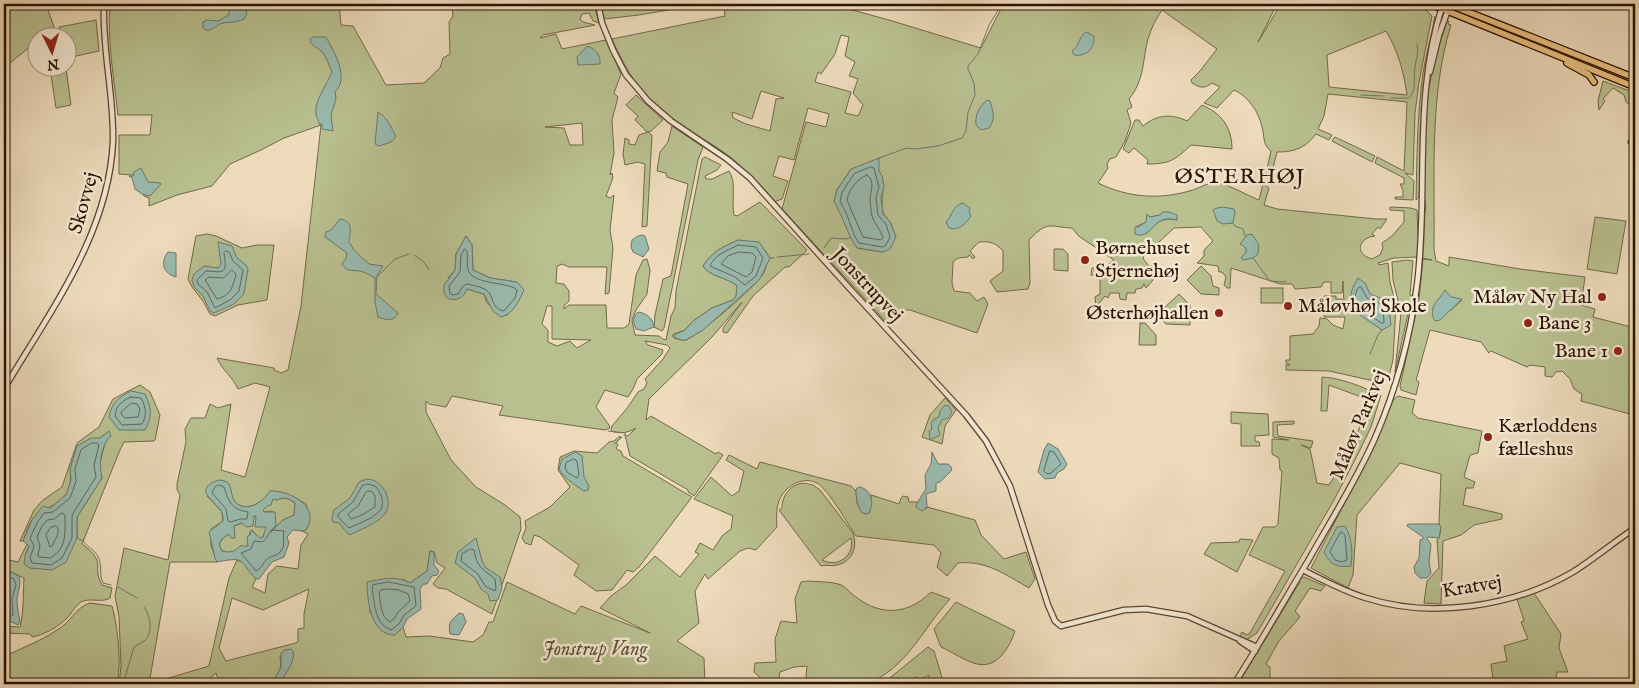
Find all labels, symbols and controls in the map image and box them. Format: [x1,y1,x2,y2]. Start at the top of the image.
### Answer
north arrow [28,28,78,78]
text: N [46,54,61,73]
district label: ØSTERHØJ [1175,163,1305,191]
street label: Skovvej [63,169,105,237]
place label: Børnehuset Stjernehøj [1095,236,1190,284]
street label: Jonstrupvej [824,241,908,328]
marker: Børnehuset Stjernehøj [1079,254,1091,266]
place label: Måløv Ny Hal [1473,285,1593,310]
marker: Måløv Ny Hal [1596,291,1608,303]
place label: Måløvhøj Skole [1298,294,1427,319]
marker: Måløvhøj Skole [1282,300,1294,312]
place label: Østerhøjhallen [1086,301,1209,326]
marker: Østerhøjhallen [1213,307,1225,319]
place label: Bane 3 [1538,311,1592,336]
marker: Bane 3 [1522,317,1534,329]
place label: Bane 1 [1554,339,1608,364]
marker: Bane 1 [1612,345,1624,357]
street label: Måløv Parkvej [1325,366,1393,484]
place label: Kærloddens fælleshus [1498,414,1597,462]
marker: Kærloddens fælleshus [1482,431,1494,443]
street label: Kratvej [1440,570,1504,604]
park label: Jonstrup Vang [543,637,648,663]

